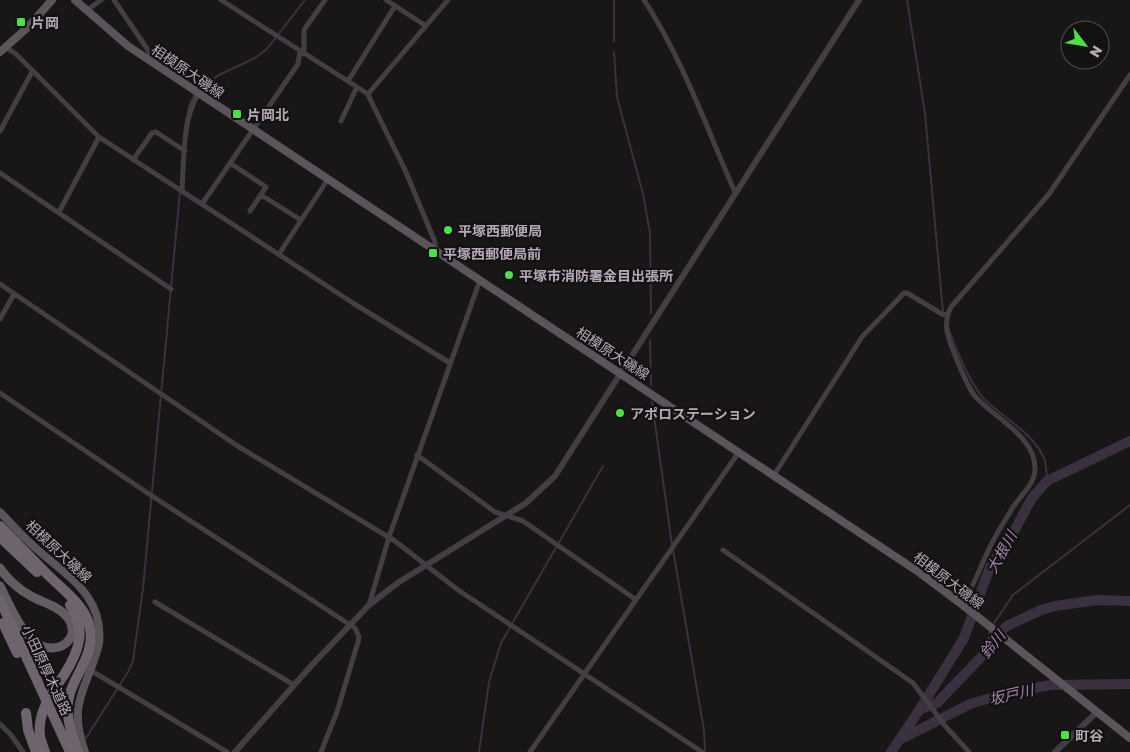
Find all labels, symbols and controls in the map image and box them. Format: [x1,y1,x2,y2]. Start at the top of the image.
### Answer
place label: 片岡 [31,14,59,31]
marker: 片岡 [15,16,27,28]
north arrow [1060,20,1110,70]
street label: 相模原大磯線 [148,40,228,102]
text: N [1087,43,1107,61]
place label: 片岡北 [247,106,289,123]
marker: 片岡北 [231,108,243,120]
place label: 平塚西郵便局 [458,222,542,239]
marker: 平塚西郵便局 [442,224,454,236]
place label: 平塚西郵便局前 [443,245,541,262]
marker: 平塚西郵便局前 [427,247,439,259]
place label: 平塚市消防署金目出張所 [519,267,673,284]
marker: 平塚市消防署金目出張所 [503,269,515,281]
street label: 相模原大磯線 [573,323,653,383]
place label: アポロステーション [630,405,756,422]
marker: アポロステーション [614,407,626,419]
street label: 相模原大磯線 [22,516,96,586]
water label: 大根川 [982,526,1021,576]
street label: 相模原大磯線 [910,548,988,612]
street label: 小田原厚木道路 [19,622,75,718]
water label: 鈴川 [976,625,1010,661]
water label: 坂戸川 [987,680,1037,708]
place label: 町谷 [1075,727,1104,744]
marker: 町谷 [1059,729,1071,741]

